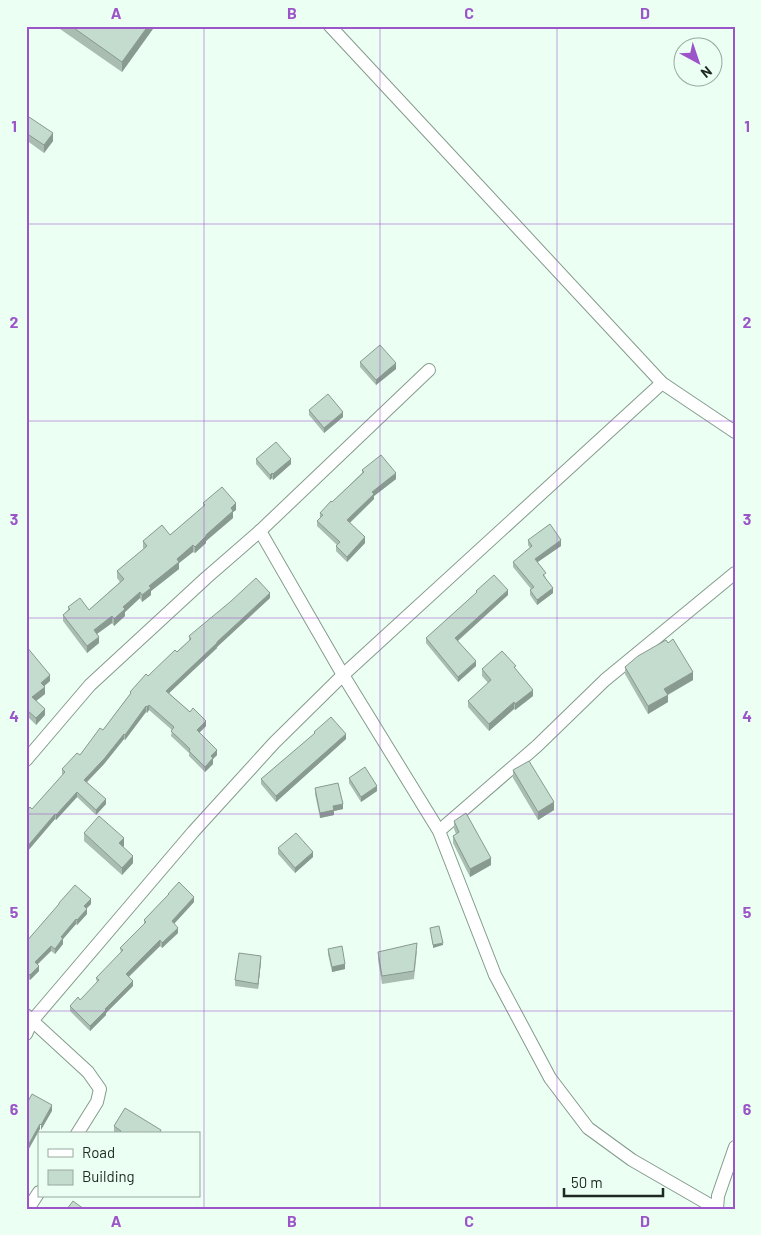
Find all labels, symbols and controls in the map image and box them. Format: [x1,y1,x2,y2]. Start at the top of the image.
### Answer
text: A [111,3,122,22]
text: B [287,3,297,22]
text: C [464,3,474,22]
text: D [640,3,650,22]
north arrow [674,38,724,88]
text: N [698,63,716,82]
text: 1 [11,116,17,135]
text: 1 [744,116,750,135]
text: 2 [10,312,19,331]
text: 2 [743,312,752,331]
text: 3 [10,509,18,528]
text: 3 [743,509,751,528]
text: 4 [9,706,19,725]
text: 4 [742,706,752,725]
text: 5 [10,902,19,921]
text: 5 [743,902,752,921]
text: 6 [10,1099,19,1118]
text: 6 [743,1099,752,1118]
legend [38,1132,200,1198]
text: Road [82,1143,115,1161]
scale bar [564,1165,662,1197]
text: Building [82,1167,135,1185]
text: 50 m [571,1173,603,1191]
text: A [111,1211,122,1230]
text: B [287,1211,297,1230]
text: C [464,1211,474,1230]
text: D [640,1211,650,1230]

